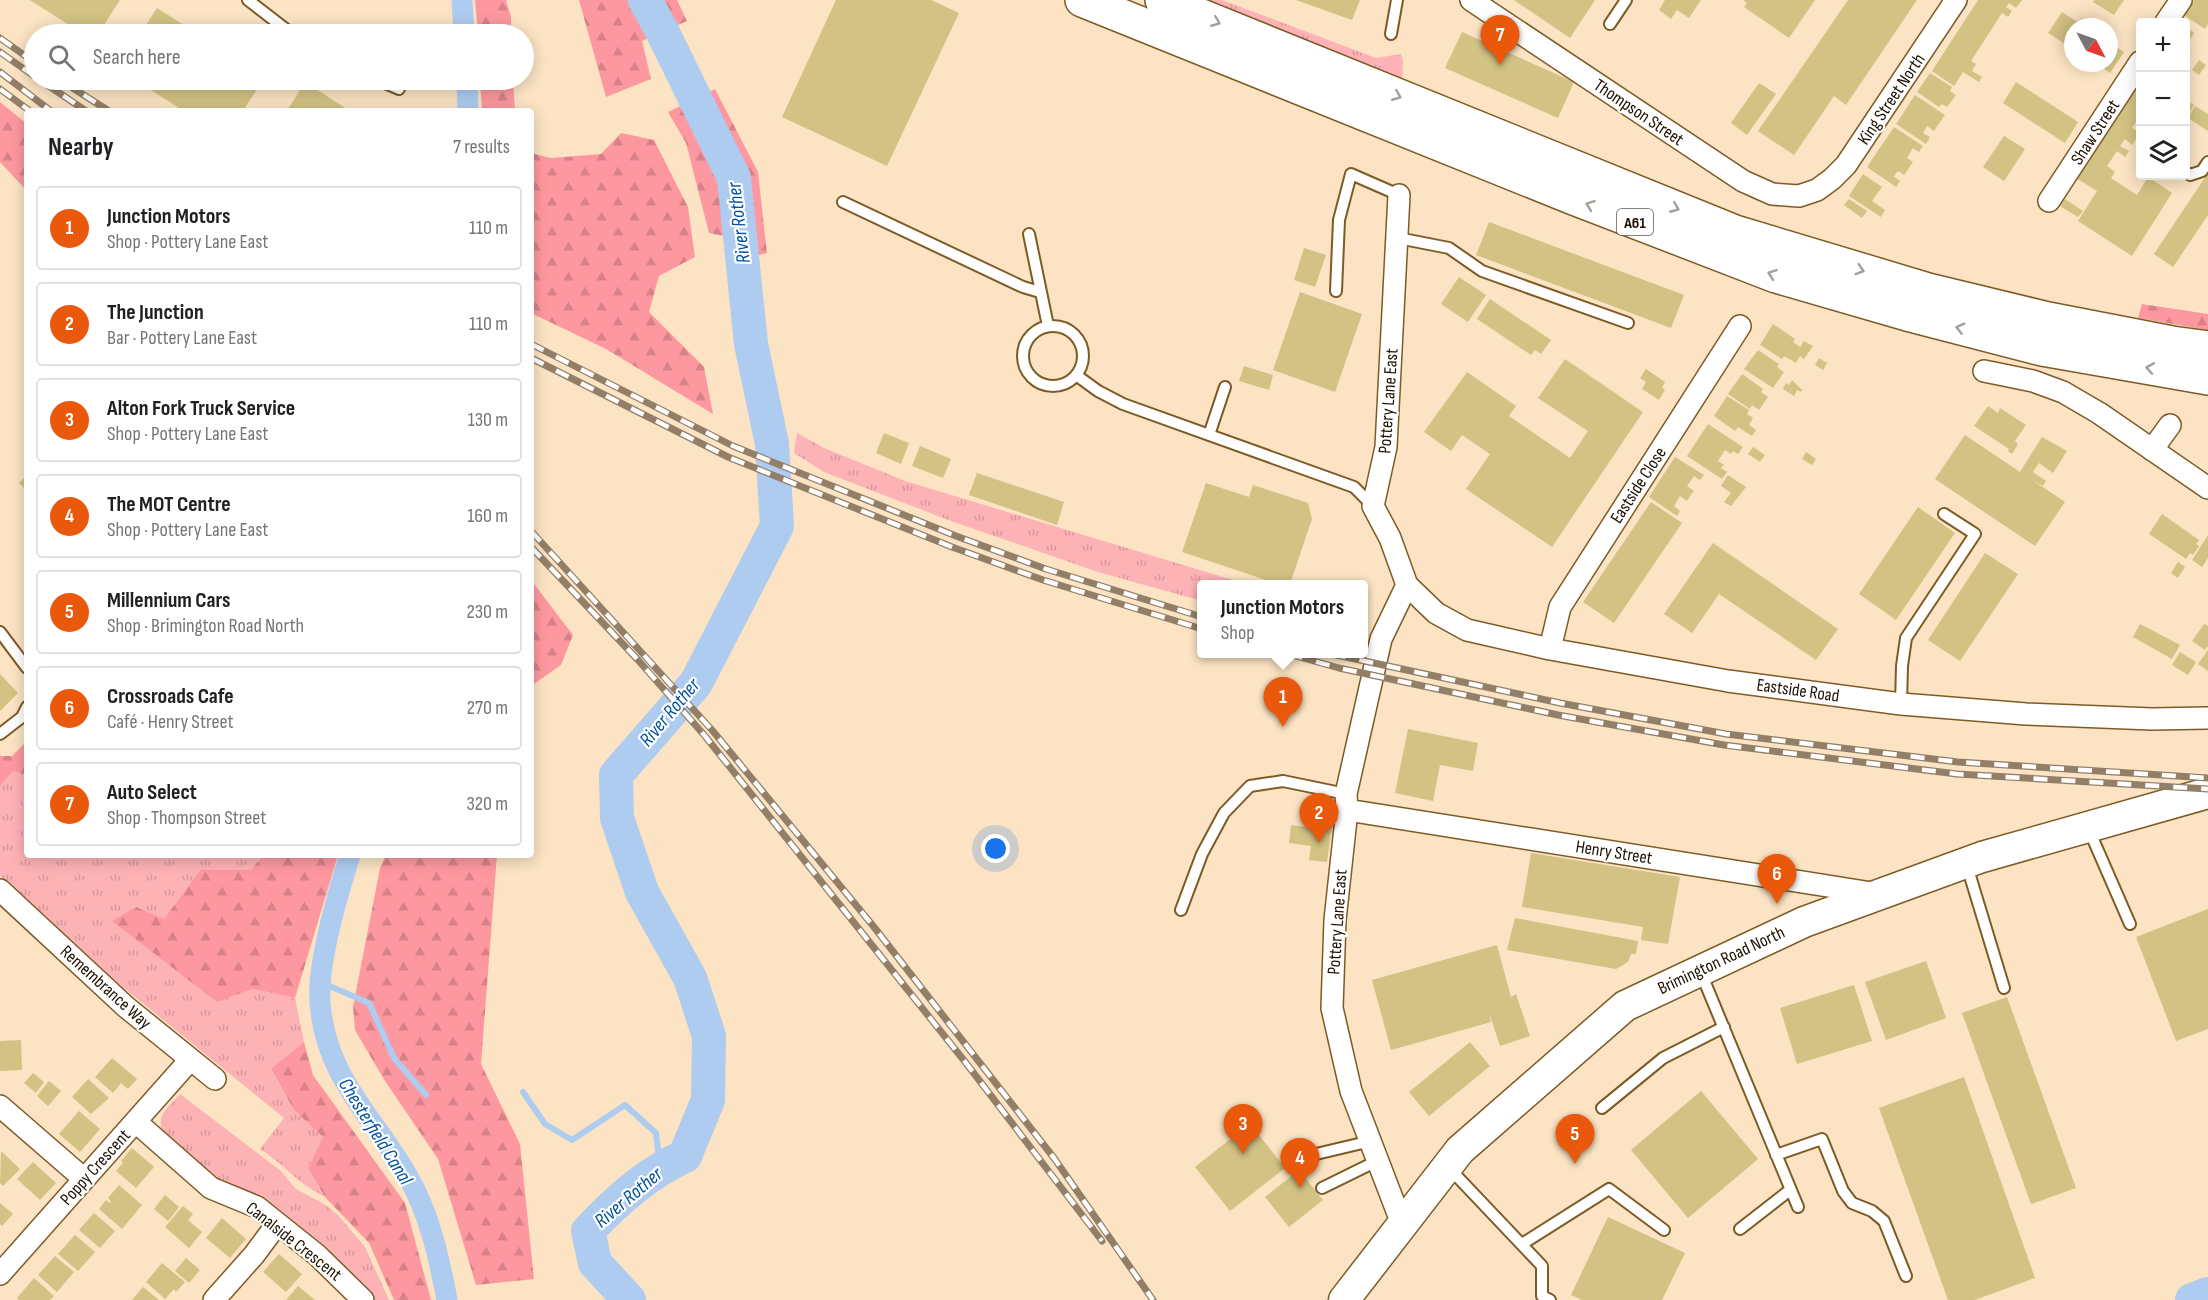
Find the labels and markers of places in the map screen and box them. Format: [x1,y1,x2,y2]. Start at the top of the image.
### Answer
pin: 7 [1480,16,1520,65]
pin: 1 [1264,678,1302,727]
pin: 2 [1300,794,1338,843]
pin: 6 [1758,854,1796,904]
pin: 3 [1224,1104,1262,1154]
pin: 5 [1556,1114,1594,1164]
pin: 4 [1280,1138,1320,1188]

